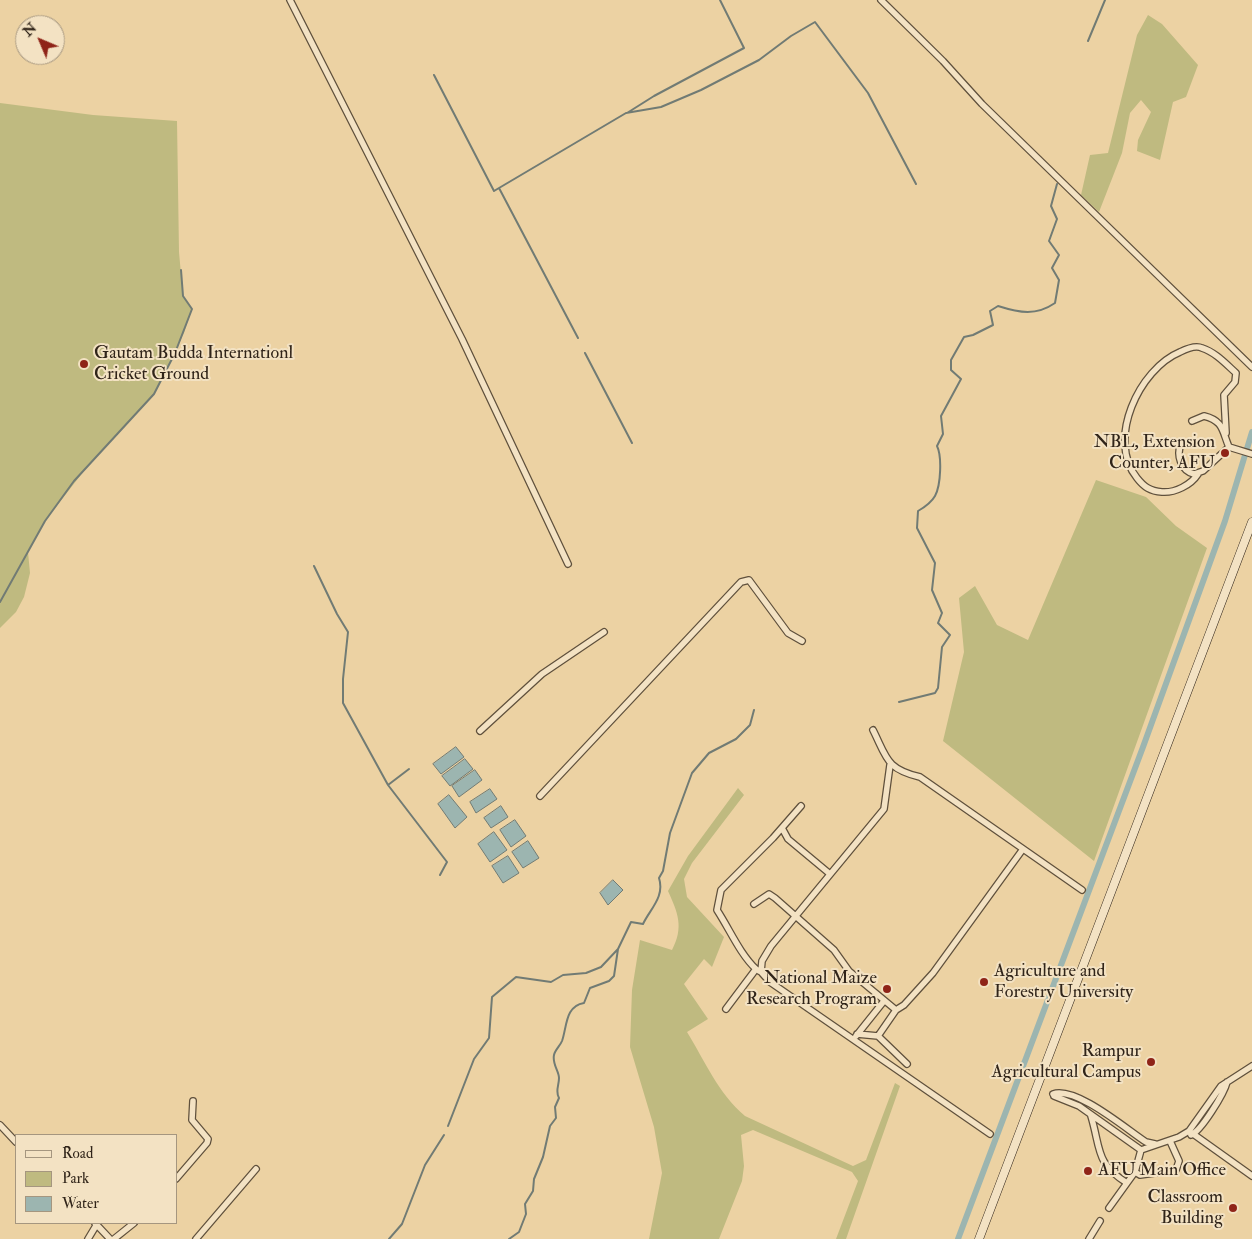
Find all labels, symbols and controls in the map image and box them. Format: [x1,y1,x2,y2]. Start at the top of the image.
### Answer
north arrow [15,15,65,65]
text: N [19,19,40,40]
place label: Gautam Budda Internationl Cricket Ground [94,343,293,386]
marker: Gautam Budda Internationl Cricket Ground [78,358,90,370]
place label: NBL, Extension Counter, AFU [1094,432,1215,474]
marker: NBL, Extension Counter, AFU [1219,447,1231,459]
place label: Agriculture and Forestry University [994,961,1133,1004]
place label: National Maize Research Program [746,968,877,1011]
marker: Agriculture and Forestry University [978,976,990,988]
marker: National Maize Research Program [881,983,893,995]
place label: Rampur Agricultural Campus [992,1041,1141,1084]
marker: Rampur Agricultural Campus [1145,1056,1157,1068]
legend [15,1134,178,1224]
text: Road [62,1144,93,1163]
place label: AFU Main Office [1098,1160,1226,1182]
marker: AFU Main Office [1082,1165,1094,1177]
text: Park [62,1169,89,1188]
place label: Classroom Building [1148,1187,1223,1230]
text: Water [62,1194,99,1213]
marker: Classroom Building [1227,1202,1239,1214]

